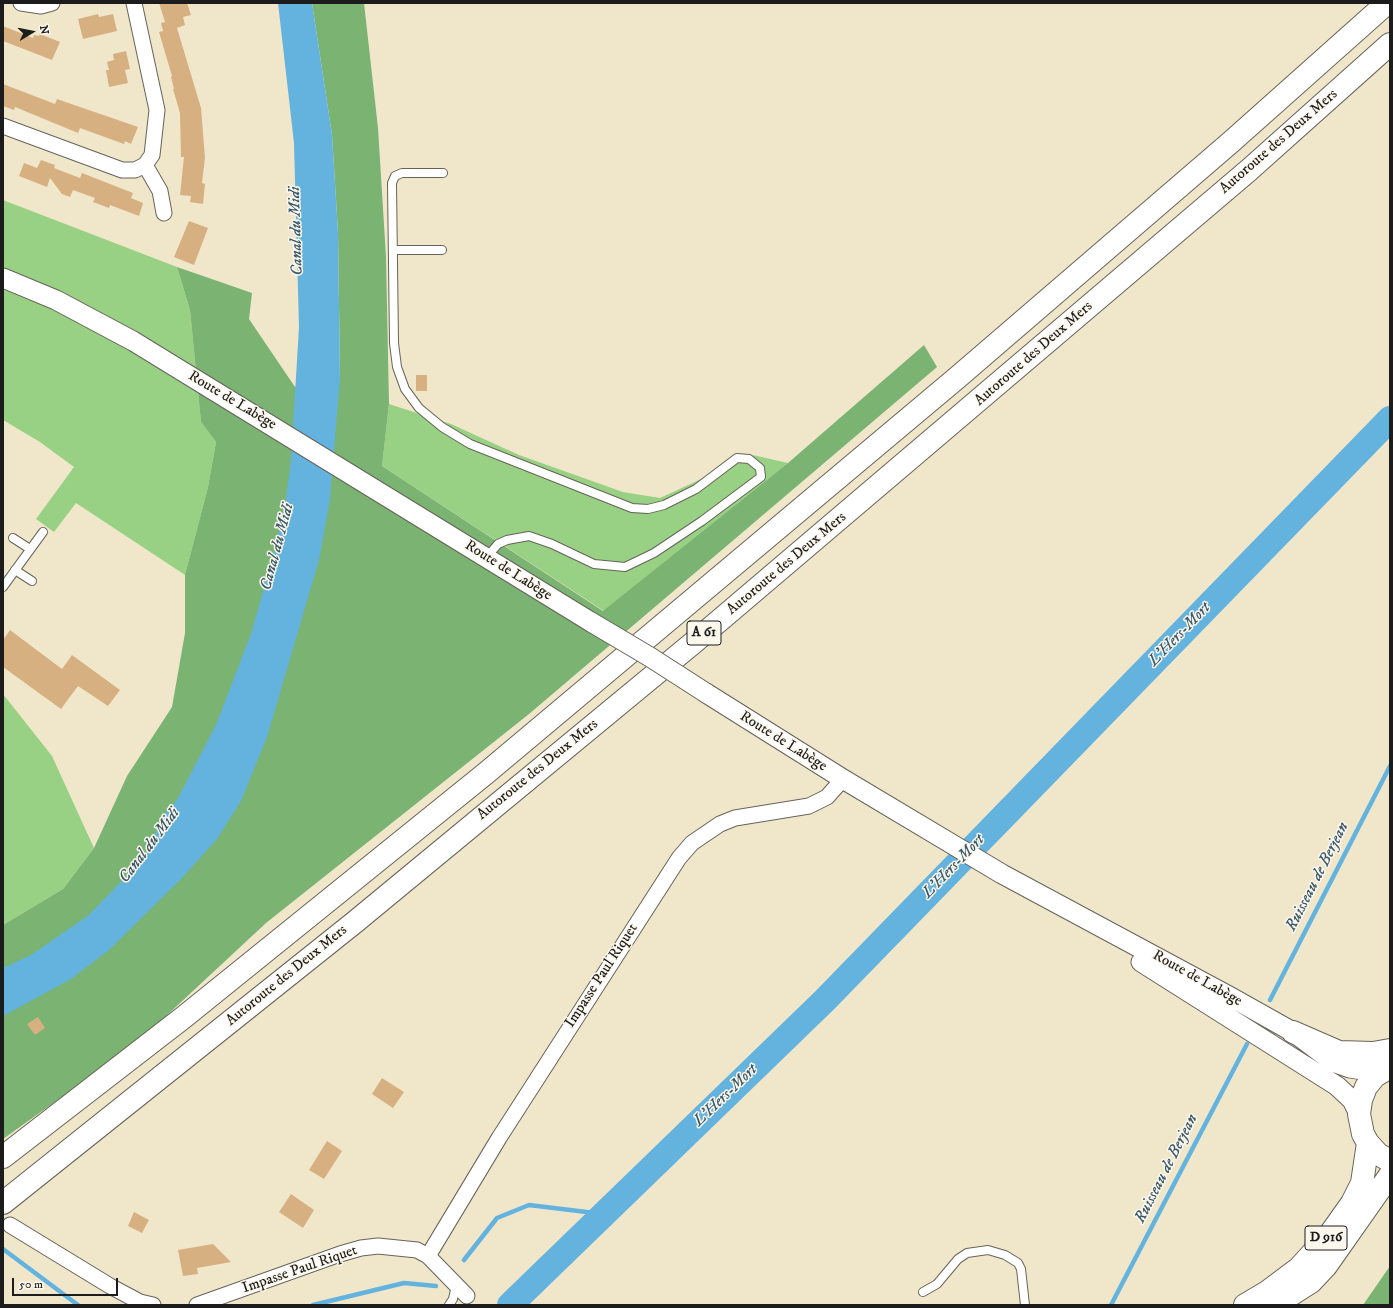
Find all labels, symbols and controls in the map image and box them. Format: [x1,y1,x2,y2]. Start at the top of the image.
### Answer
north arrow [12,12,52,52]
text: N [36,24,51,36]
street label: Autoroute des Deux Mers [1216,86,1342,198]
water label: Canal du Midi [286,186,308,276]
street label: Autoroute des Deux Mers [971,298,1097,410]
street label: Route de Labège [185,368,279,434]
water label: Canal du Midi [257,501,299,593]
street label: Autoroute des Deux Mers [724,509,850,619]
street label: Route de Labège [461,537,555,605]
water label: L'Hers-Mort [1145,599,1215,671]
road number: A 61 [687,621,721,645]
street label: Route de Labège [736,708,830,776]
street label: Autoroute des Deux Mers [474,716,602,824]
water label: Canal du Midi [115,805,185,887]
water label: Ruisseau de Berjean [1282,819,1354,935]
water label: L'Hers-Mort [919,831,989,903]
street label: Impasse Paul Riquet [562,921,642,1031]
street label: Autoroute des Deux Mers [223,922,351,1030]
street label: Route de Labège [1149,947,1245,1011]
water label: L'Hers-Mort [690,1061,762,1131]
water label: Ruisseau de Berjean [1131,1111,1203,1227]
road number: D 916 [1305,1226,1347,1250]
street label: Impasse Paul Riquet [240,1242,360,1298]
scale bar [14,1270,120,1296]
text: 50 m [19,1277,43,1292]

